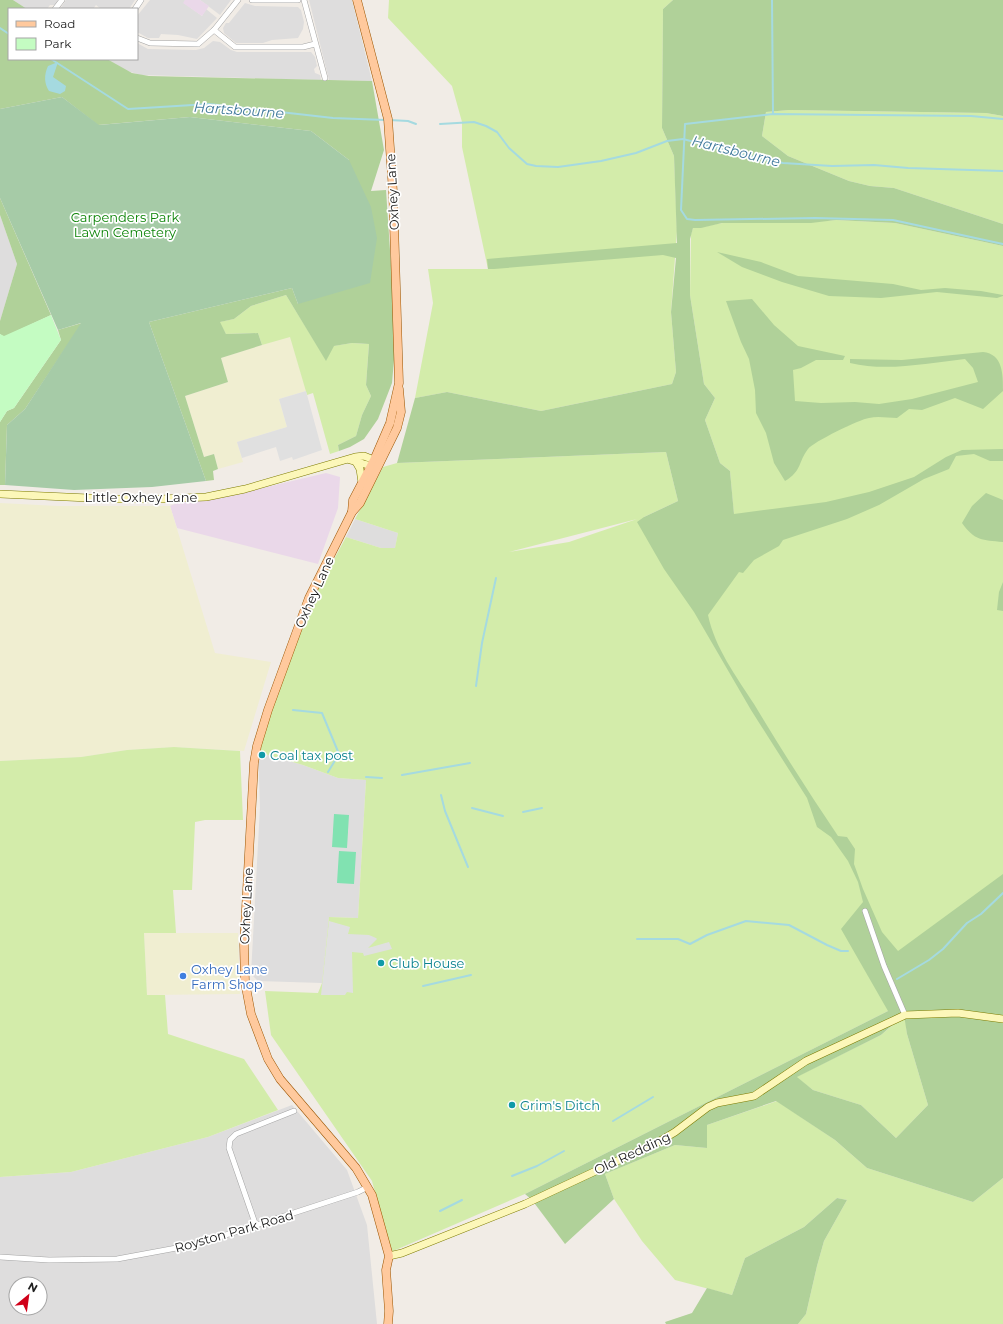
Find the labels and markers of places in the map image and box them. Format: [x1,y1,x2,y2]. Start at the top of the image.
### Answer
place label: Coal tax post [270,747,353,763]
marker: Coal tax post [257,750,267,760]
place label: Club House [389,955,464,971]
marker: Club House [376,958,386,968]
place label: Oxhey Lane Farm Shop [191,961,268,992]
marker: Oxhey Lane Farm Shop [178,971,188,981]
place label: Grim's Ditch [520,1097,600,1113]
marker: Grim's Ditch [507,1100,517,1110]

